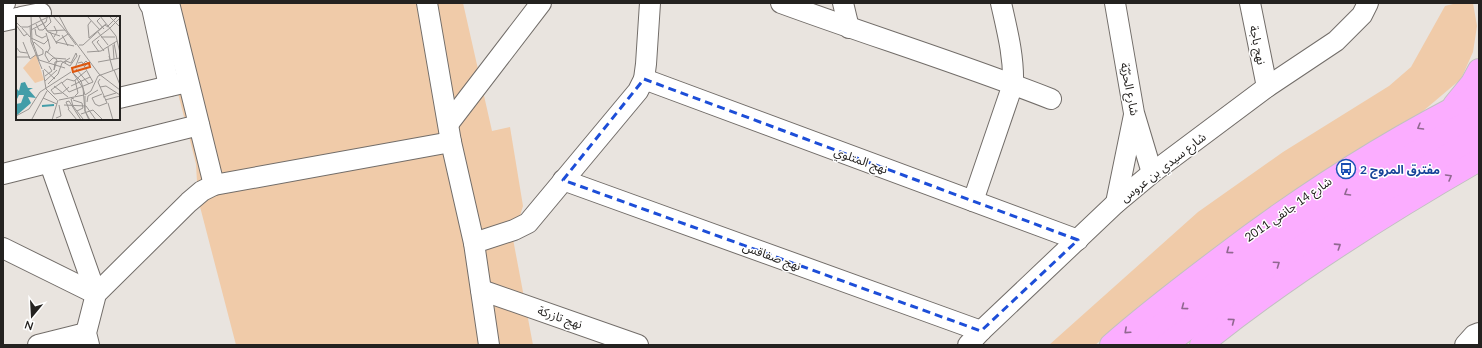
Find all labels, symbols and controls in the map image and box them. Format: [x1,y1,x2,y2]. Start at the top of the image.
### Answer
inset map [16,16,120,120]
street label: نهج باجة [1245,24,1269,66]
street label: شارع الحرّيّة [1116,61,1143,117]
one-way arrow [1417,122,1424,129]
street label: شارع سيدي بن عروس [1117,129,1211,207]
street label: نهج المتلوي [831,143,890,179]
bus stop icon: مفترق المروج 2 [1335,158,1357,180]
place label: مفترق المروج 2 [1360,162,1440,179]
street label: شارع 14 جانفي 2011 [1242,173,1336,247]
one-way arrow [1445,175,1452,182]
one-way arrow [1344,188,1351,195]
street label: نهج صفاقس [740,239,803,275]
one-way arrow [1334,244,1341,251]
one-way arrow [1226,246,1233,254]
one-way arrow [1273,261,1280,269]
north arrow [12,296,52,336]
street label: نهج تازركة [535,302,584,334]
one-way arrow [1181,303,1188,310]
text: N [23,318,35,333]
one-way arrow [1228,318,1235,326]
one-way arrow [1124,326,1132,334]

